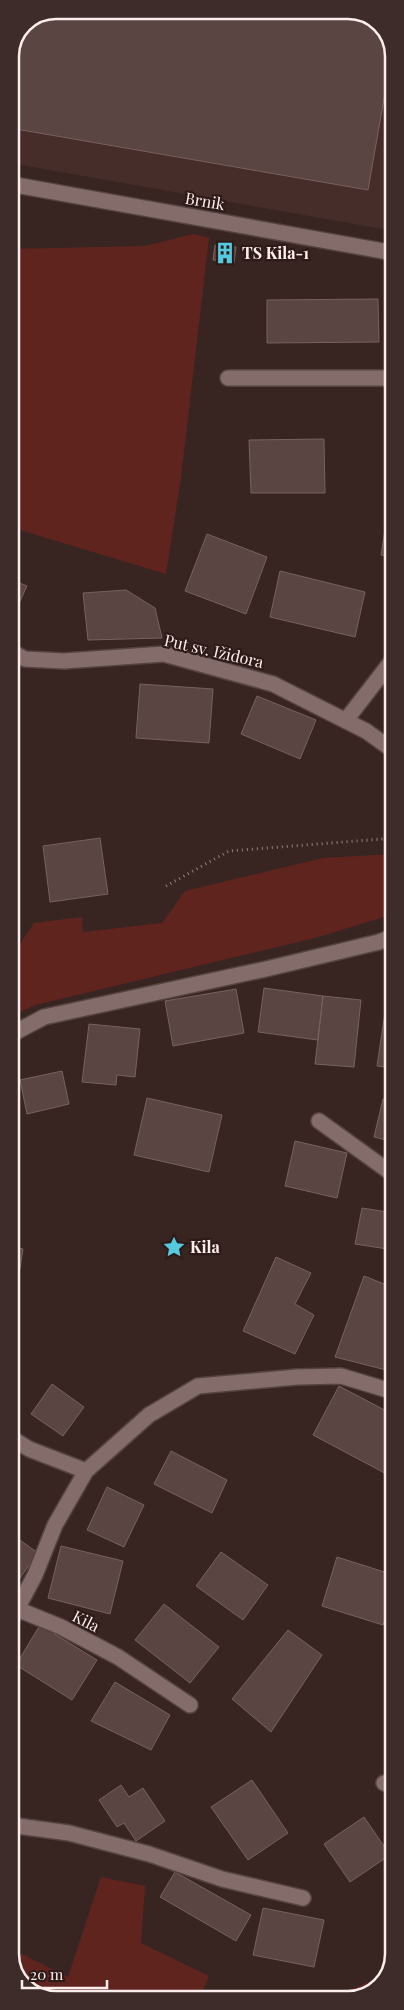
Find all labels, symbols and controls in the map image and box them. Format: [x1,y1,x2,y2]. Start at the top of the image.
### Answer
street label: Brnik [184,187,227,214]
building icon: TS Kila-1 [212,240,238,266]
place label: TS Kila-1 [242,242,309,263]
street label: Put sv. Ižidora [162,629,266,672]
place icon: Kila [161,1234,187,1260]
place label: Kila [190,1236,220,1257]
street label: Kila [69,1605,103,1636]
scale bar [22,1958,108,1990]
text: 20 m [30,1964,64,1984]

